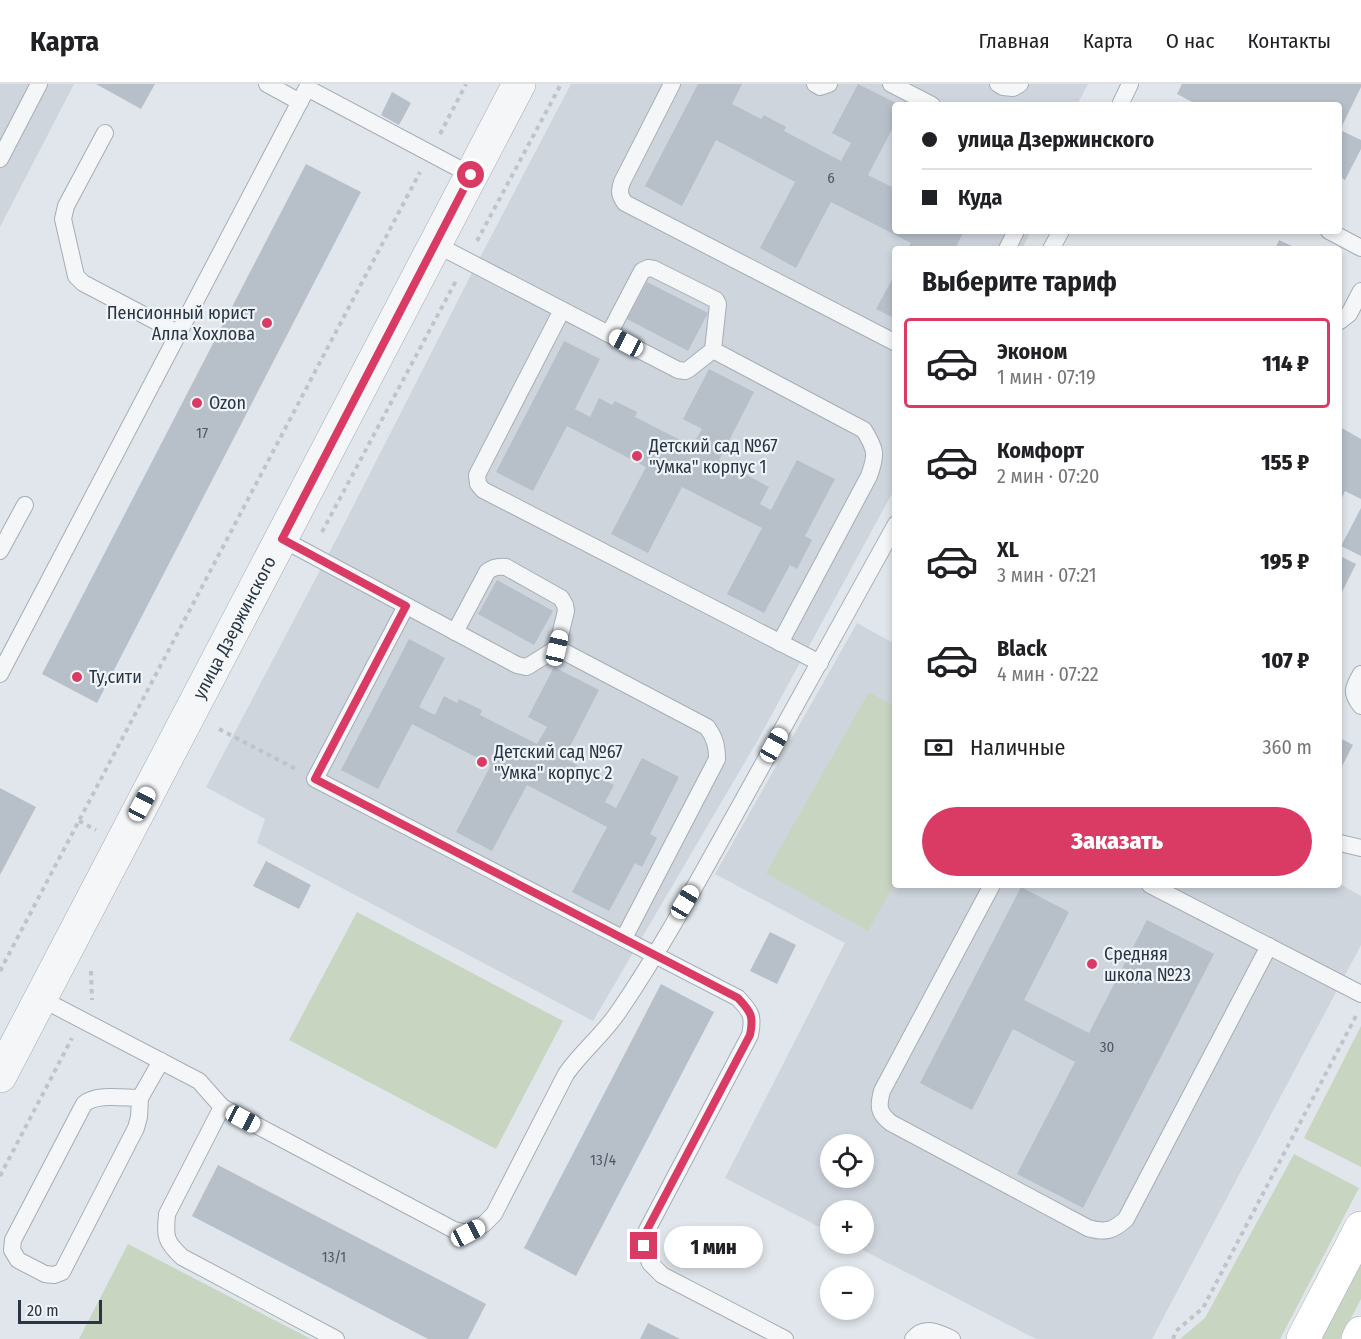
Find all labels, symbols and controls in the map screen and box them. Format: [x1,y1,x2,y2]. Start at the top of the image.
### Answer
text: Карта [30,25,99,58]
text: Главная [979,28,1050,54]
text: Карта [1083,28,1133,54]
text: О нас [1166,28,1214,54]
text: Контакты [1247,28,1331,54]
text: улица Дзержинского [958,126,1154,153]
route start [457,161,484,188]
house number: 6 [827,169,835,187]
text: Куда [958,184,1002,211]
text: Выберите тариф [922,266,1117,298]
place label: Пенсионный юрист Алла Хохлова [107,302,256,345]
marker: Пенсионный юрист Алла Хохлова [260,316,274,330]
car [606,327,646,359]
icon: car [925,336,979,390]
text: Эконом [997,338,1067,365]
text: 114 ₽ [1262,350,1309,377]
text: 1 мин · 07:19 [997,365,1096,389]
place label: Ozon [209,392,246,414]
marker: Ozon [190,396,204,410]
house number: 17 [196,424,208,442]
place label: Детский сад №67 "Умка" корпус 1 [648,435,778,478]
icon: car [925,435,979,489]
text: Комфорт [997,437,1084,464]
marker: Детский сад №67 "Умка" корпус 1 [630,449,644,463]
text: 155 ₽ [1261,449,1309,476]
text: 2 мин · 07:20 [997,464,1099,488]
icon: car [925,534,979,588]
text: XL [997,536,1019,563]
text: 195 ₽ [1260,548,1309,575]
street label: улица Дзержинского [188,553,281,703]
text: 3 мин · 07:21 [997,563,1097,587]
car [544,628,570,668]
icon: car [925,633,979,687]
text: Black [997,635,1047,662]
text: 107 ₽ [1262,647,1309,674]
text: 4 мин · 07:22 [997,662,1099,686]
place label: Ту,сити [89,666,142,688]
marker: Ту,сити [70,670,84,684]
car [757,725,791,765]
icon: cash [922,731,955,764]
text: Наличные [970,734,1065,761]
text: 360 m [1263,735,1312,759]
place label: Детский сад №67 "Умка" корпус 2 [493,741,623,784]
marker: Детский сад №67 "Умка" корпус 2 [475,755,489,769]
car [126,784,158,824]
button: Заказать [922,807,1312,876]
car [668,882,702,922]
place label: Средняя школа №23 [1104,943,1191,986]
marker: Средняя школа №23 [1085,957,1099,971]
house number: 30 [1100,1038,1114,1056]
car [223,1103,263,1135]
map controls [820,1134,874,1320]
button: locate [820,1134,874,1188]
house number: 13/4 [590,1151,616,1169]
button: + [820,1200,874,1254]
car [448,1217,488,1249]
callout: 1 мин [665,1225,764,1267]
route end [630,1232,657,1259]
text: 1 мин [690,1235,737,1259]
house number: 13/1 [322,1248,346,1266]
button: − [820,1266,874,1320]
scale bar [18,1297,102,1324]
text: 20 m [27,1301,58,1320]

